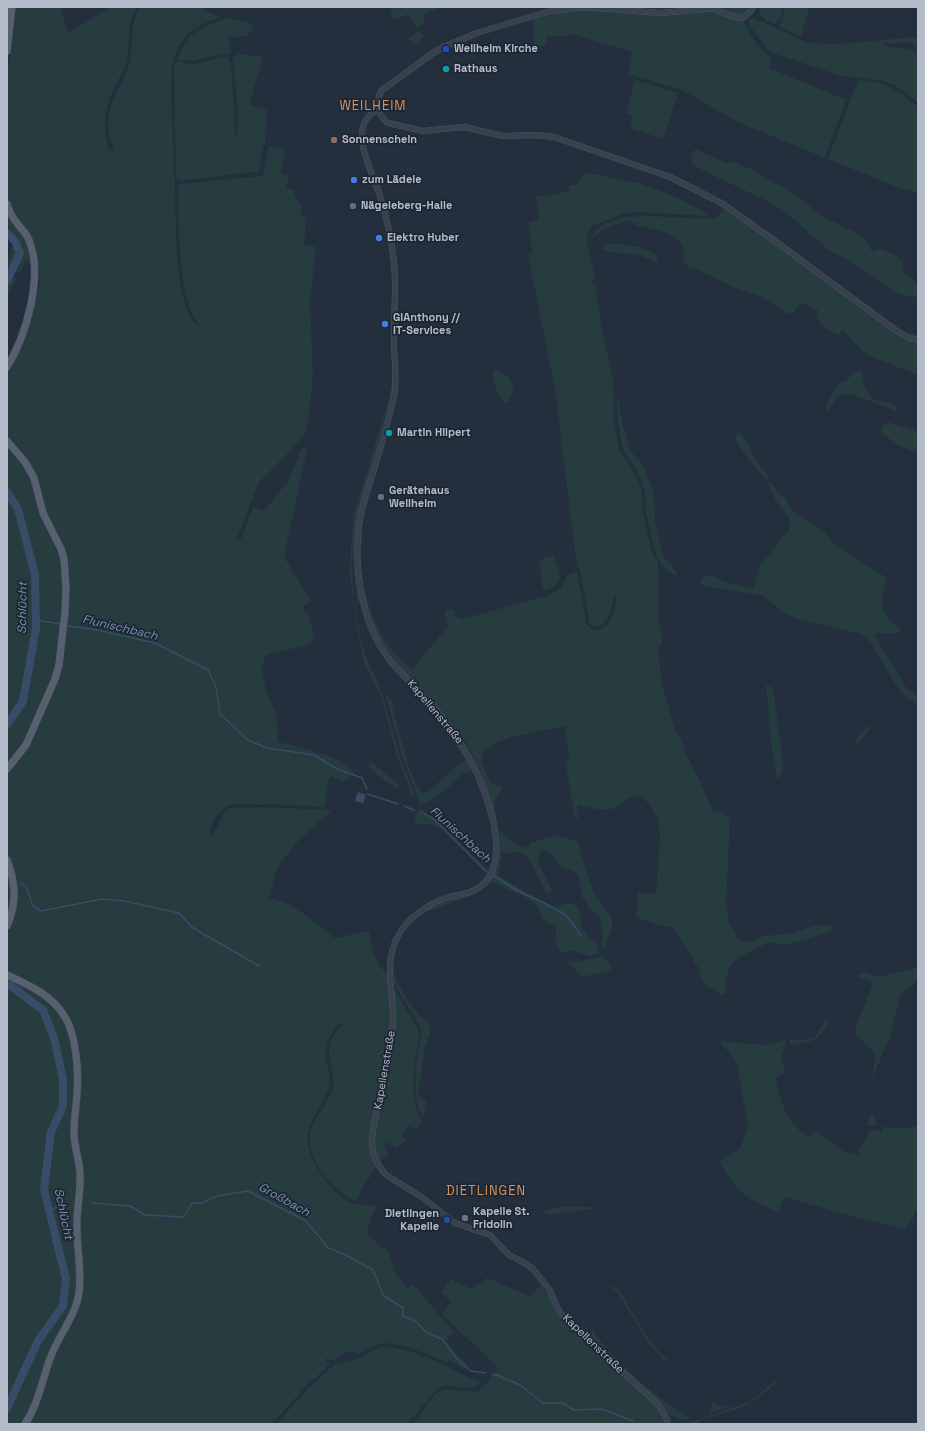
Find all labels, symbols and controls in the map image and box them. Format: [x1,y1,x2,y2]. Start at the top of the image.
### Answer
place label: Weilheim Kirche [454,42,538,56]
marker: Weilheim Kirche [441,44,451,54]
place label: Rathaus [454,62,497,76]
marker: Rathaus [441,64,451,74]
district label: WEILHEIM [339,98,407,114]
place label: Sonnenschein [342,133,417,147]
marker: Sonnenschein [329,135,339,145]
place label: zum Lädele [362,173,422,187]
marker: zum Lädele [349,175,359,185]
place label: Nägeleberg-Halle [361,199,452,213]
marker: Nägeleberg-Halle [348,201,358,211]
place label: Elektro Huber [387,231,459,245]
marker: Elektro Huber [374,233,384,243]
place label: GiAnthony // IT-Services [393,311,460,337]
marker: GiAnthony // IT-Services [380,319,390,329]
place label: Martin Hilpert [397,426,471,440]
marker: Martin Hilpert [384,428,394,438]
place label: Gerätehaus Weilheim [389,484,449,510]
marker: Gerätehaus Weilheim [376,492,386,502]
water label: Schlücht [15,582,31,634]
water label: Flunischbach [81,612,159,644]
street label: Kapellenstraße [404,677,466,747]
water label: Flunischbach [427,804,493,866]
street label: Kapellenstraße [372,1030,398,1110]
water label: Großbach [256,1180,312,1220]
district label: DIETLINGEN [446,1183,526,1199]
water label: Schlücht [51,1187,75,1241]
place label: Kapelle St. Fridolin [473,1205,530,1231]
place label: Dietlingen Kapelle [385,1207,439,1233]
marker: Kapelle St. Fridolin [460,1213,470,1223]
marker: Dietlingen Kapelle [442,1215,452,1225]
street label: Kapellenstraße [560,1312,626,1376]

